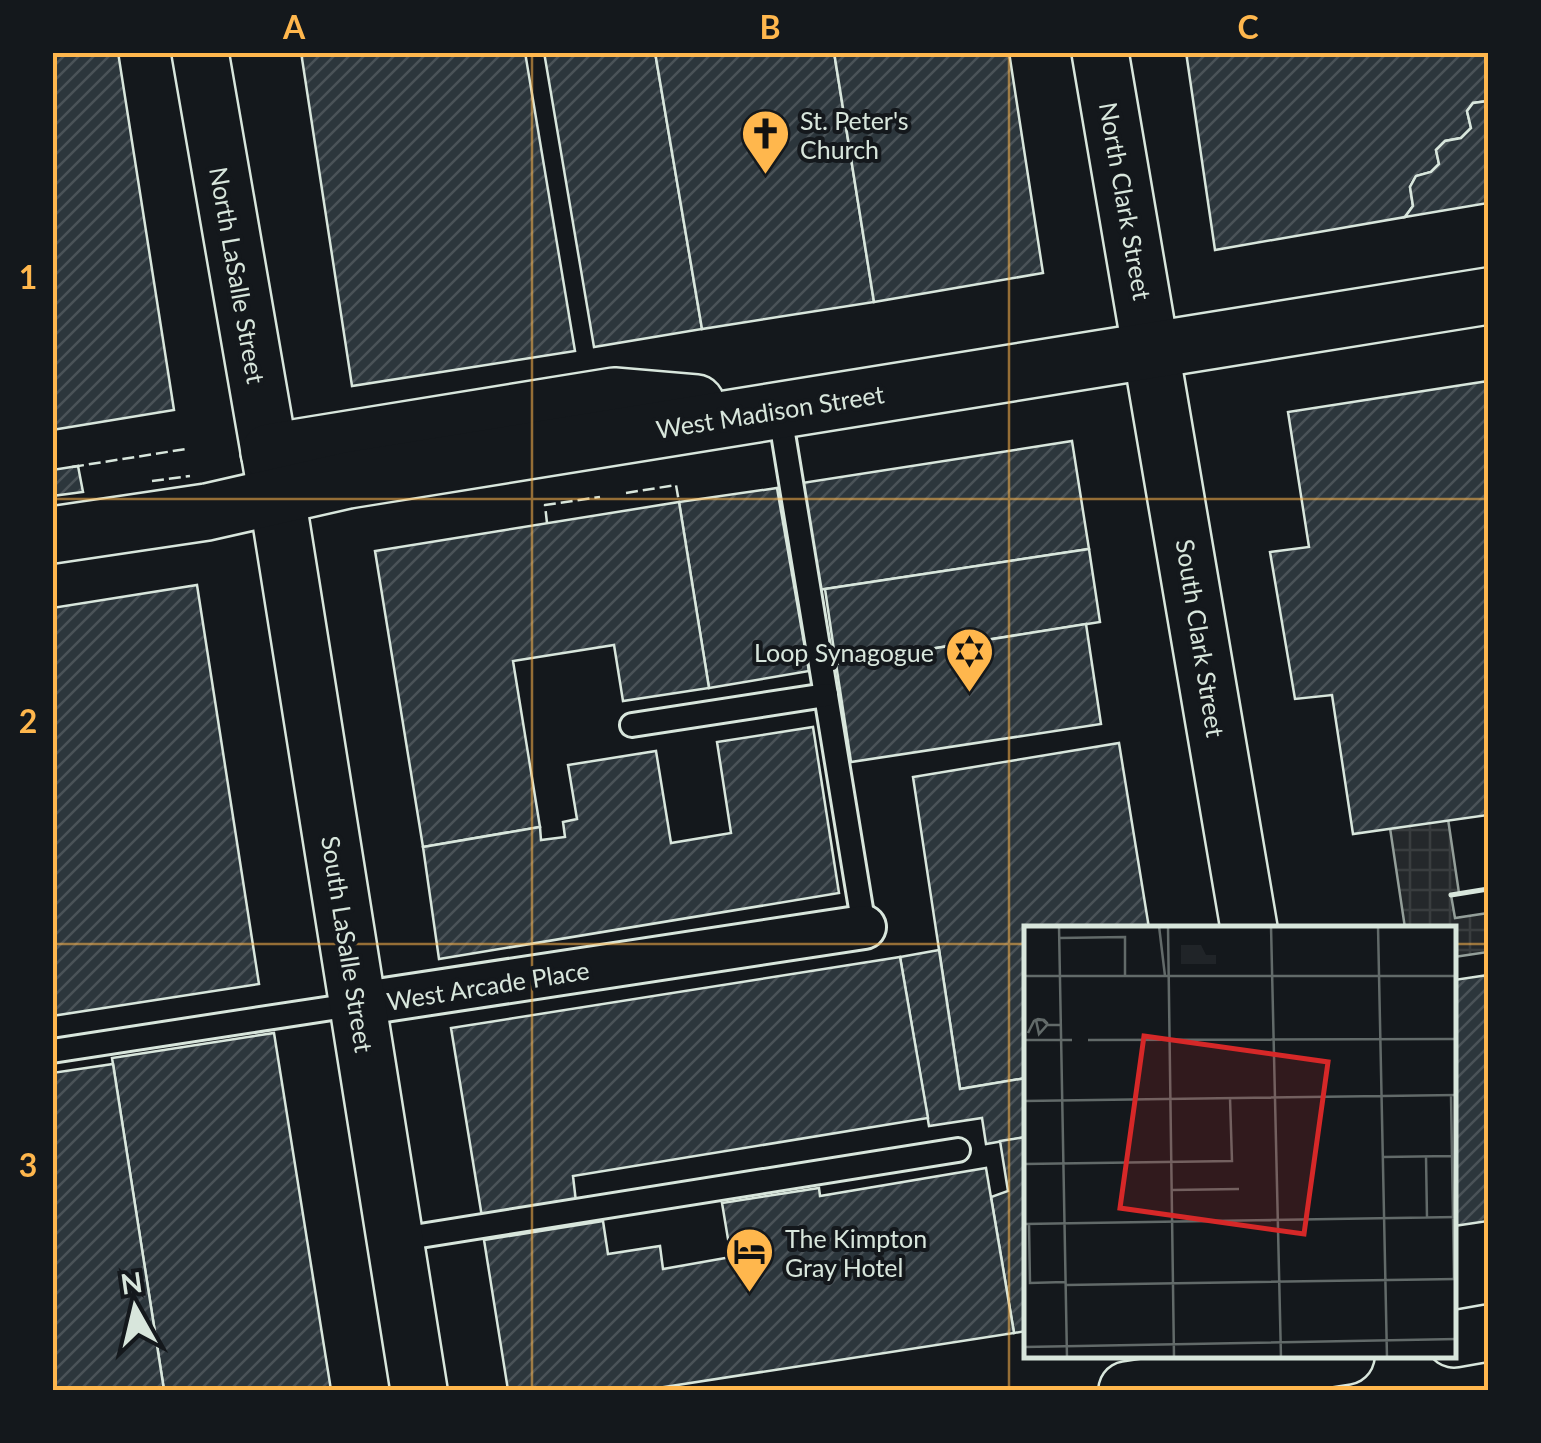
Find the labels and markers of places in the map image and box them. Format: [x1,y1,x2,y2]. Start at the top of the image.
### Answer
place label: St. Peter's Church [800,105,909,164]
church icon: St. Peter's Church [739,108,791,176]
synagogue icon: Loop Synagogue [943,626,995,694]
place label: Loop Synagogue [754,637,934,667]
place label: The Kimpton Gray Hotel [785,1223,927,1282]
hotel icon: The Kimpton Gray Hotel [724,1226,776,1294]

